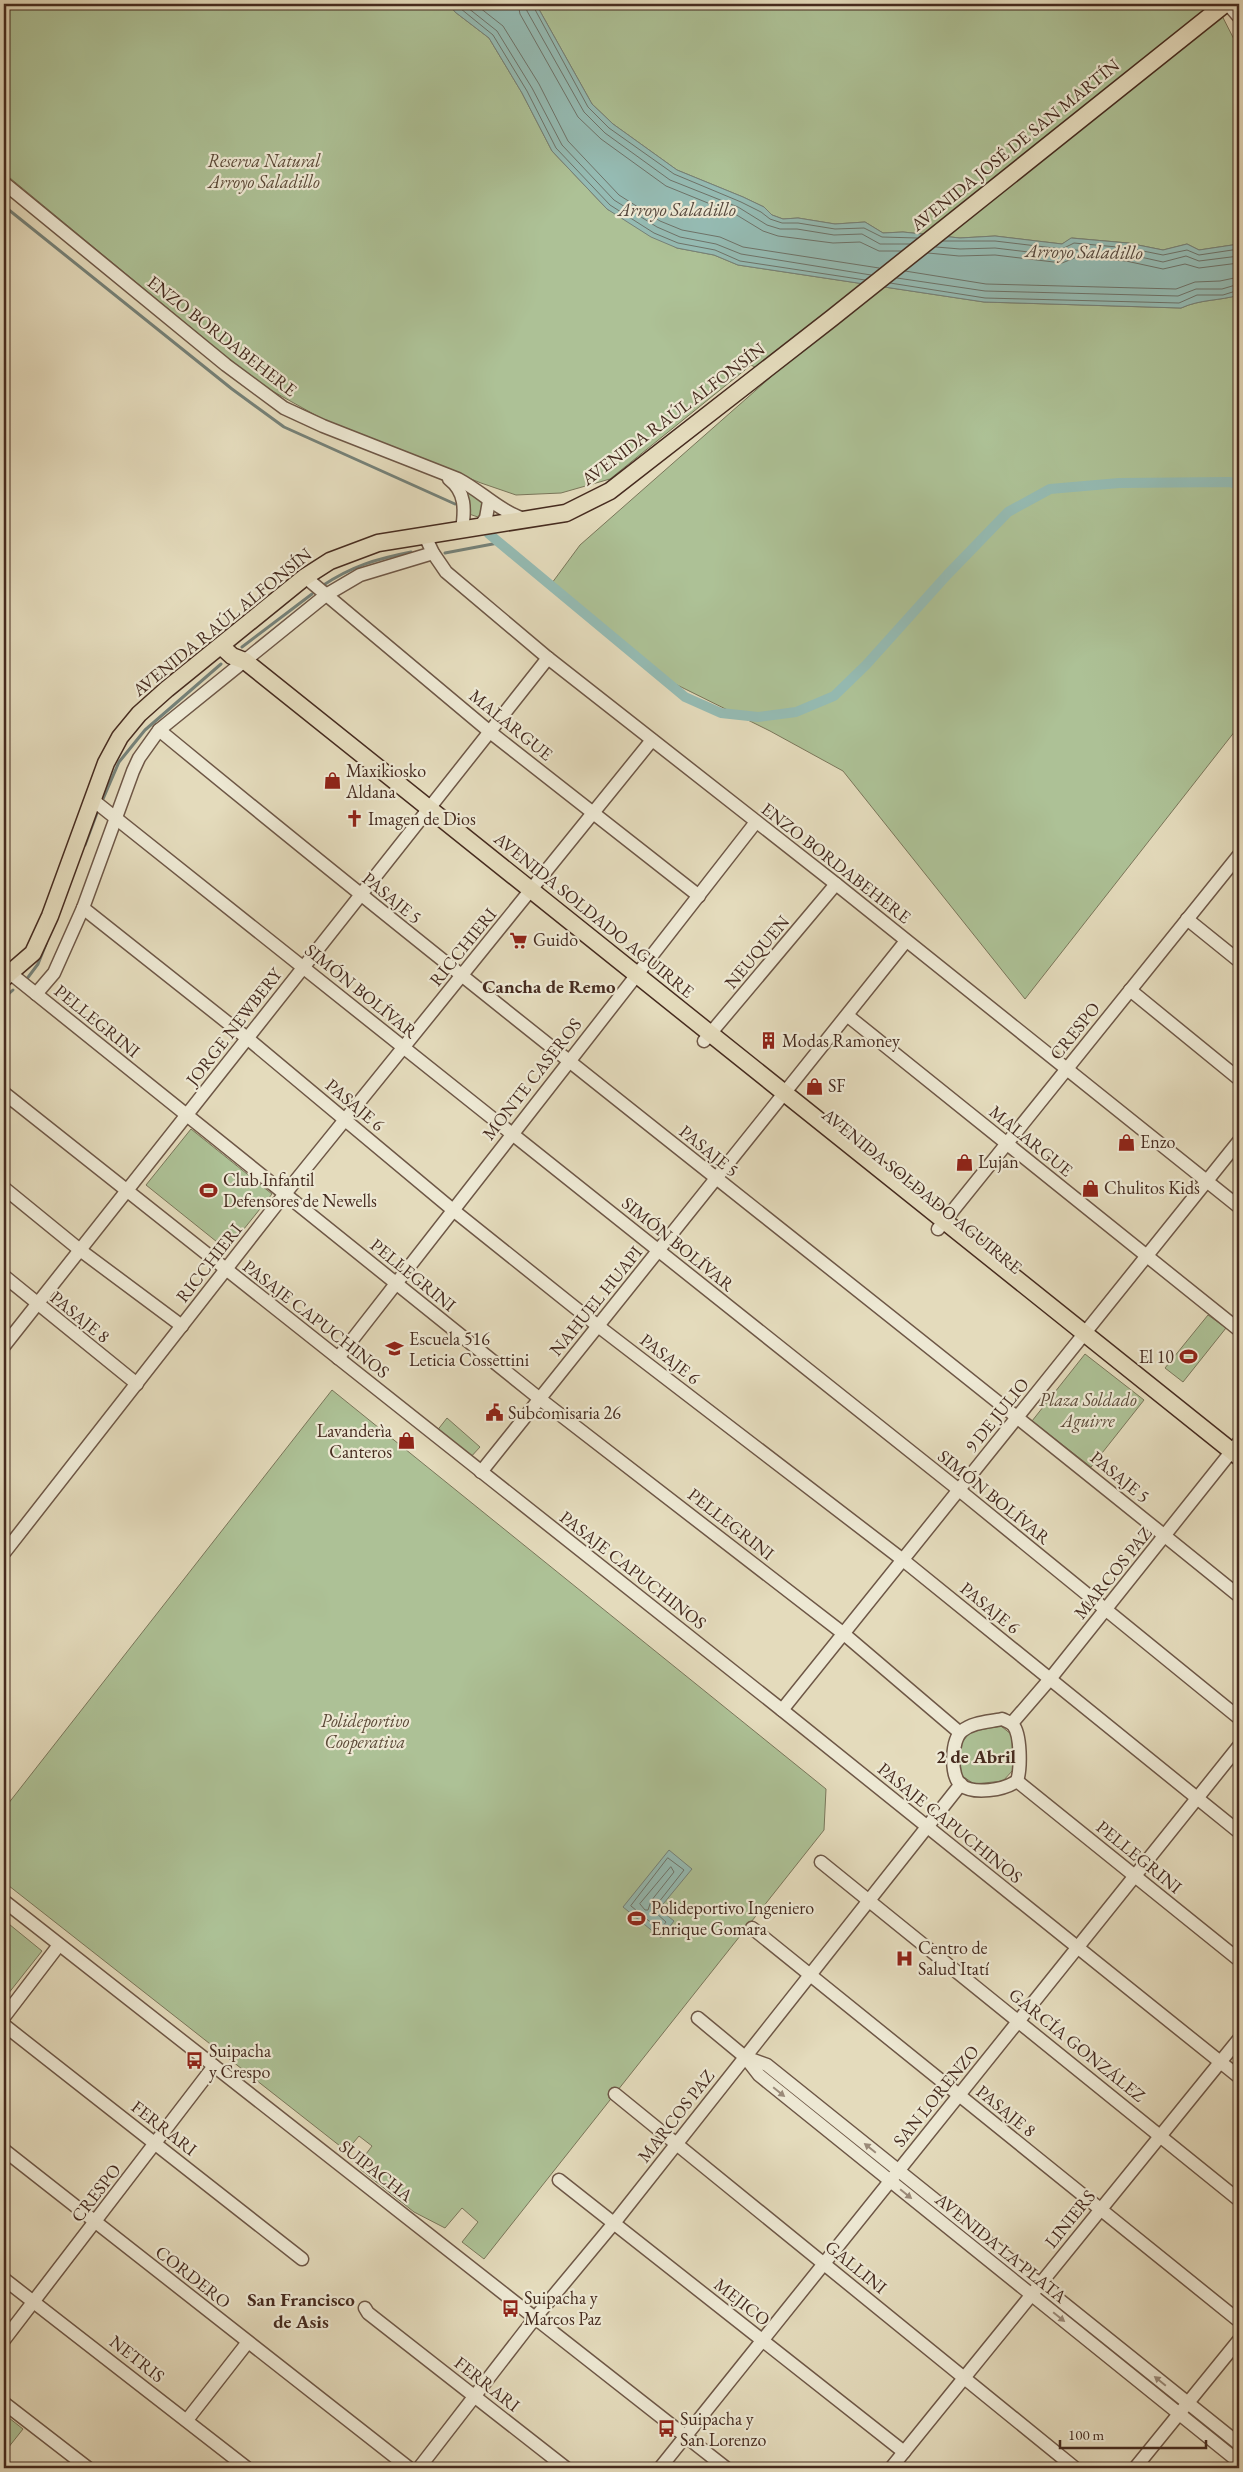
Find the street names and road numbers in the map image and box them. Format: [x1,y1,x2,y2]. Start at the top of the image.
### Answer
street label: AVENIDA JOSÉ DE SAN MARTÍN [905,53,1124,237]
street label: ENZO BORDABEHERE [143,270,302,401]
street label: AVENIDA RAÚL ALFONSÍN [576,337,770,491]
street label: AVENIDA RAÚL ALFONSÍN [127,542,317,702]
street label: MALARGUE [465,684,558,765]
street label: ENZO BORDABEHERE [757,797,916,928]
street label: AVENIDA SOLDADO AGUIRRE [489,826,699,1003]
street label: PASAJE 5 [358,867,427,929]
street label: RICCHIERI [424,903,501,991]
street label: NEUQUEN [719,910,795,993]
street label: SIMÓN BOLÍVAR [300,938,422,1043]
street label: JORGE NEWBERY [179,962,288,1092]
street label: PELLEGRINI [50,979,145,1062]
street label: CRESPO [1044,997,1105,1064]
street label: MONTE CASEROS [477,1013,586,1144]
street label: PASAJE 6 [321,1073,390,1136]
street label: MALARGUE [985,1100,1078,1181]
street label: AVENIDA SOLDADO AGUIRRE [817,1102,1027,1279]
street label: PASAJE 5 [675,1120,744,1182]
street label: SIMÓN BOLÍVAR [617,1191,739,1296]
street label: RICCHIERI [171,1218,247,1307]
street label: PELLEGRINI [366,1233,461,1316]
street label: NAHUEL HUAPI [544,1241,647,1360]
street label: PASAJE CAPUCHINOS [238,1254,394,1383]
street label: PASAJE 8 [46,1286,115,1348]
street label: PASAJE 6 [636,1328,705,1389]
street label: 9 DE JULIO [960,1373,1034,1457]
street label: SIMÓN BOLÍVAR [933,1444,1055,1549]
street label: PASAJE 5 [1086,1446,1155,1508]
street label: PELLEGRINI [683,1483,779,1565]
street label: PASAJE CAPUCHINOS [555,1505,711,1634]
street label: MARCOS PAZ [1069,1522,1157,1623]
street label: PASAJE 6 [956,1577,1025,1639]
street label: PASAJE CAPUCHINOS [873,1757,1027,1888]
street label: PELLEGRINI [1092,1815,1187,1898]
street label: GARCÍA GONZÁLEZ [1004,1982,1150,2107]
street label: SAN LORENZO [887,2040,984,2151]
street label: MARCOS PAZ [632,2065,719,2167]
street label: PASAJE 8 [972,2080,1041,2142]
street label: FERRARI [127,2095,202,2160]
street label: SUIPACHA [335,2135,418,2207]
street label: CRESPO [66,2159,126,2226]
street label: LINIERS [1039,2185,1100,2252]
street label: AVENIDA LA PLATA [930,2187,1072,2308]
street label: GALLINI [821,2235,892,2299]
street label: CORDERO [151,2240,236,2313]
street label: MEJICO [710,2272,775,2331]
street label: NETRIS [105,2330,170,2387]
street label: FERRARI [450,2351,525,2416]

